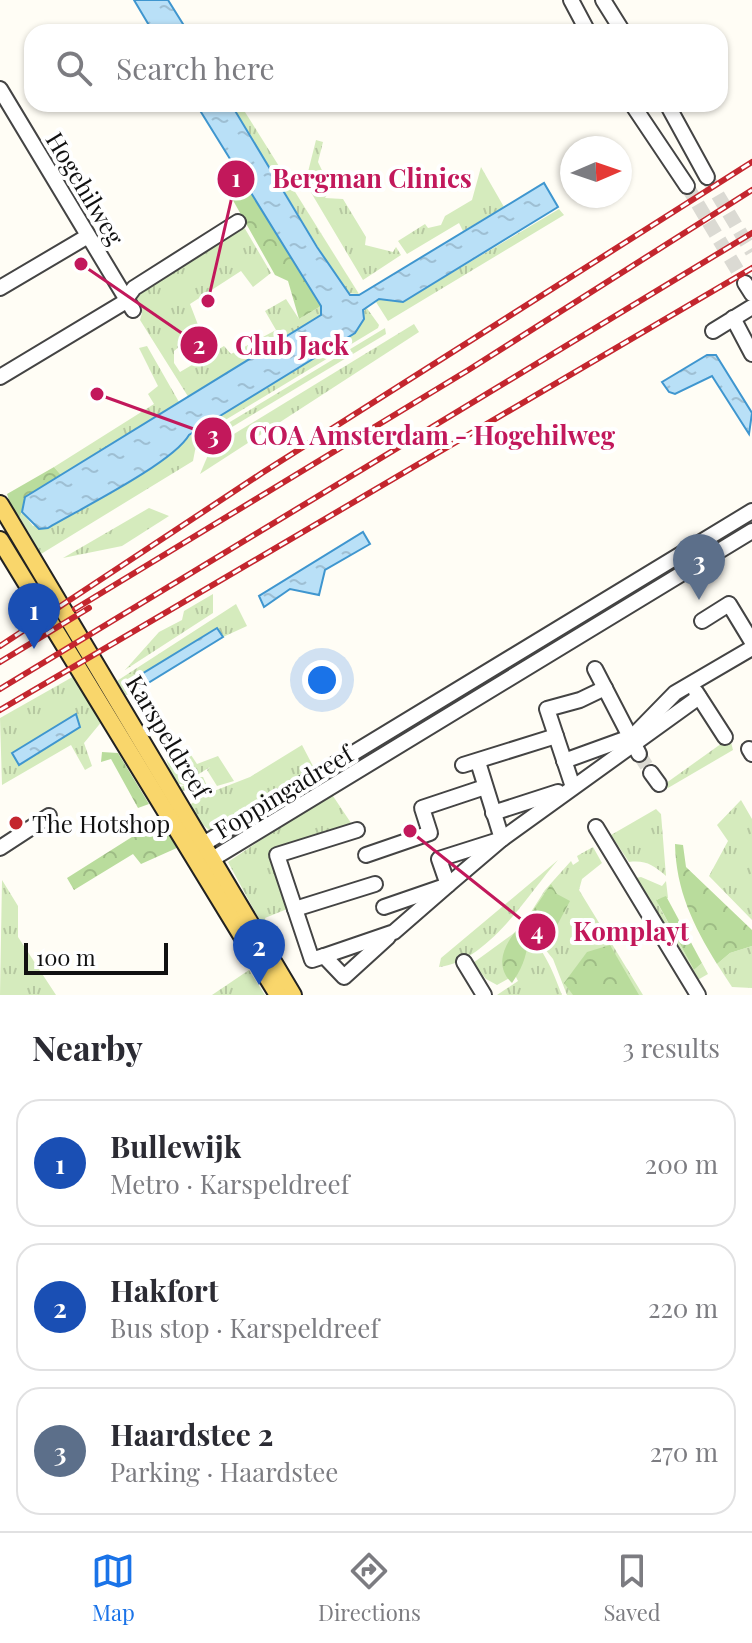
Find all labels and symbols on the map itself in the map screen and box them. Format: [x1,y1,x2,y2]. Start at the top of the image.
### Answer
street label: Hogehilweg [40,126,132,251]
north arrow [560,136,632,208]
callout: Bergman Clinics [216,154,488,204]
text: Bergman Clinics [272,160,472,195]
text: 1 [231,161,241,193]
callout: Club Jack [179,320,365,370]
text: Club Jack [235,327,350,362]
text: 2 [193,328,205,360]
callout: COA Amsterdam - Hogehilweg [193,411,632,461]
text: COA Amsterdam - Hogehilweg [249,417,616,452]
text: 3 [207,418,219,450]
pin: 3 [673,534,725,600]
pin: 1 [8,583,60,649]
your location [302,660,342,700]
street label: Karspeldreef [120,669,219,805]
street label: Foppingadreef [208,736,360,845]
place label: The Hotshop [32,807,170,839]
marker: The Hotshop [7,814,25,832]
callout: Komplayt [517,907,704,957]
text: Komplayt [573,913,690,948]
text: 4 [531,914,543,946]
pin: 2 [233,919,285,985]
scale bar [24,939,168,975]

